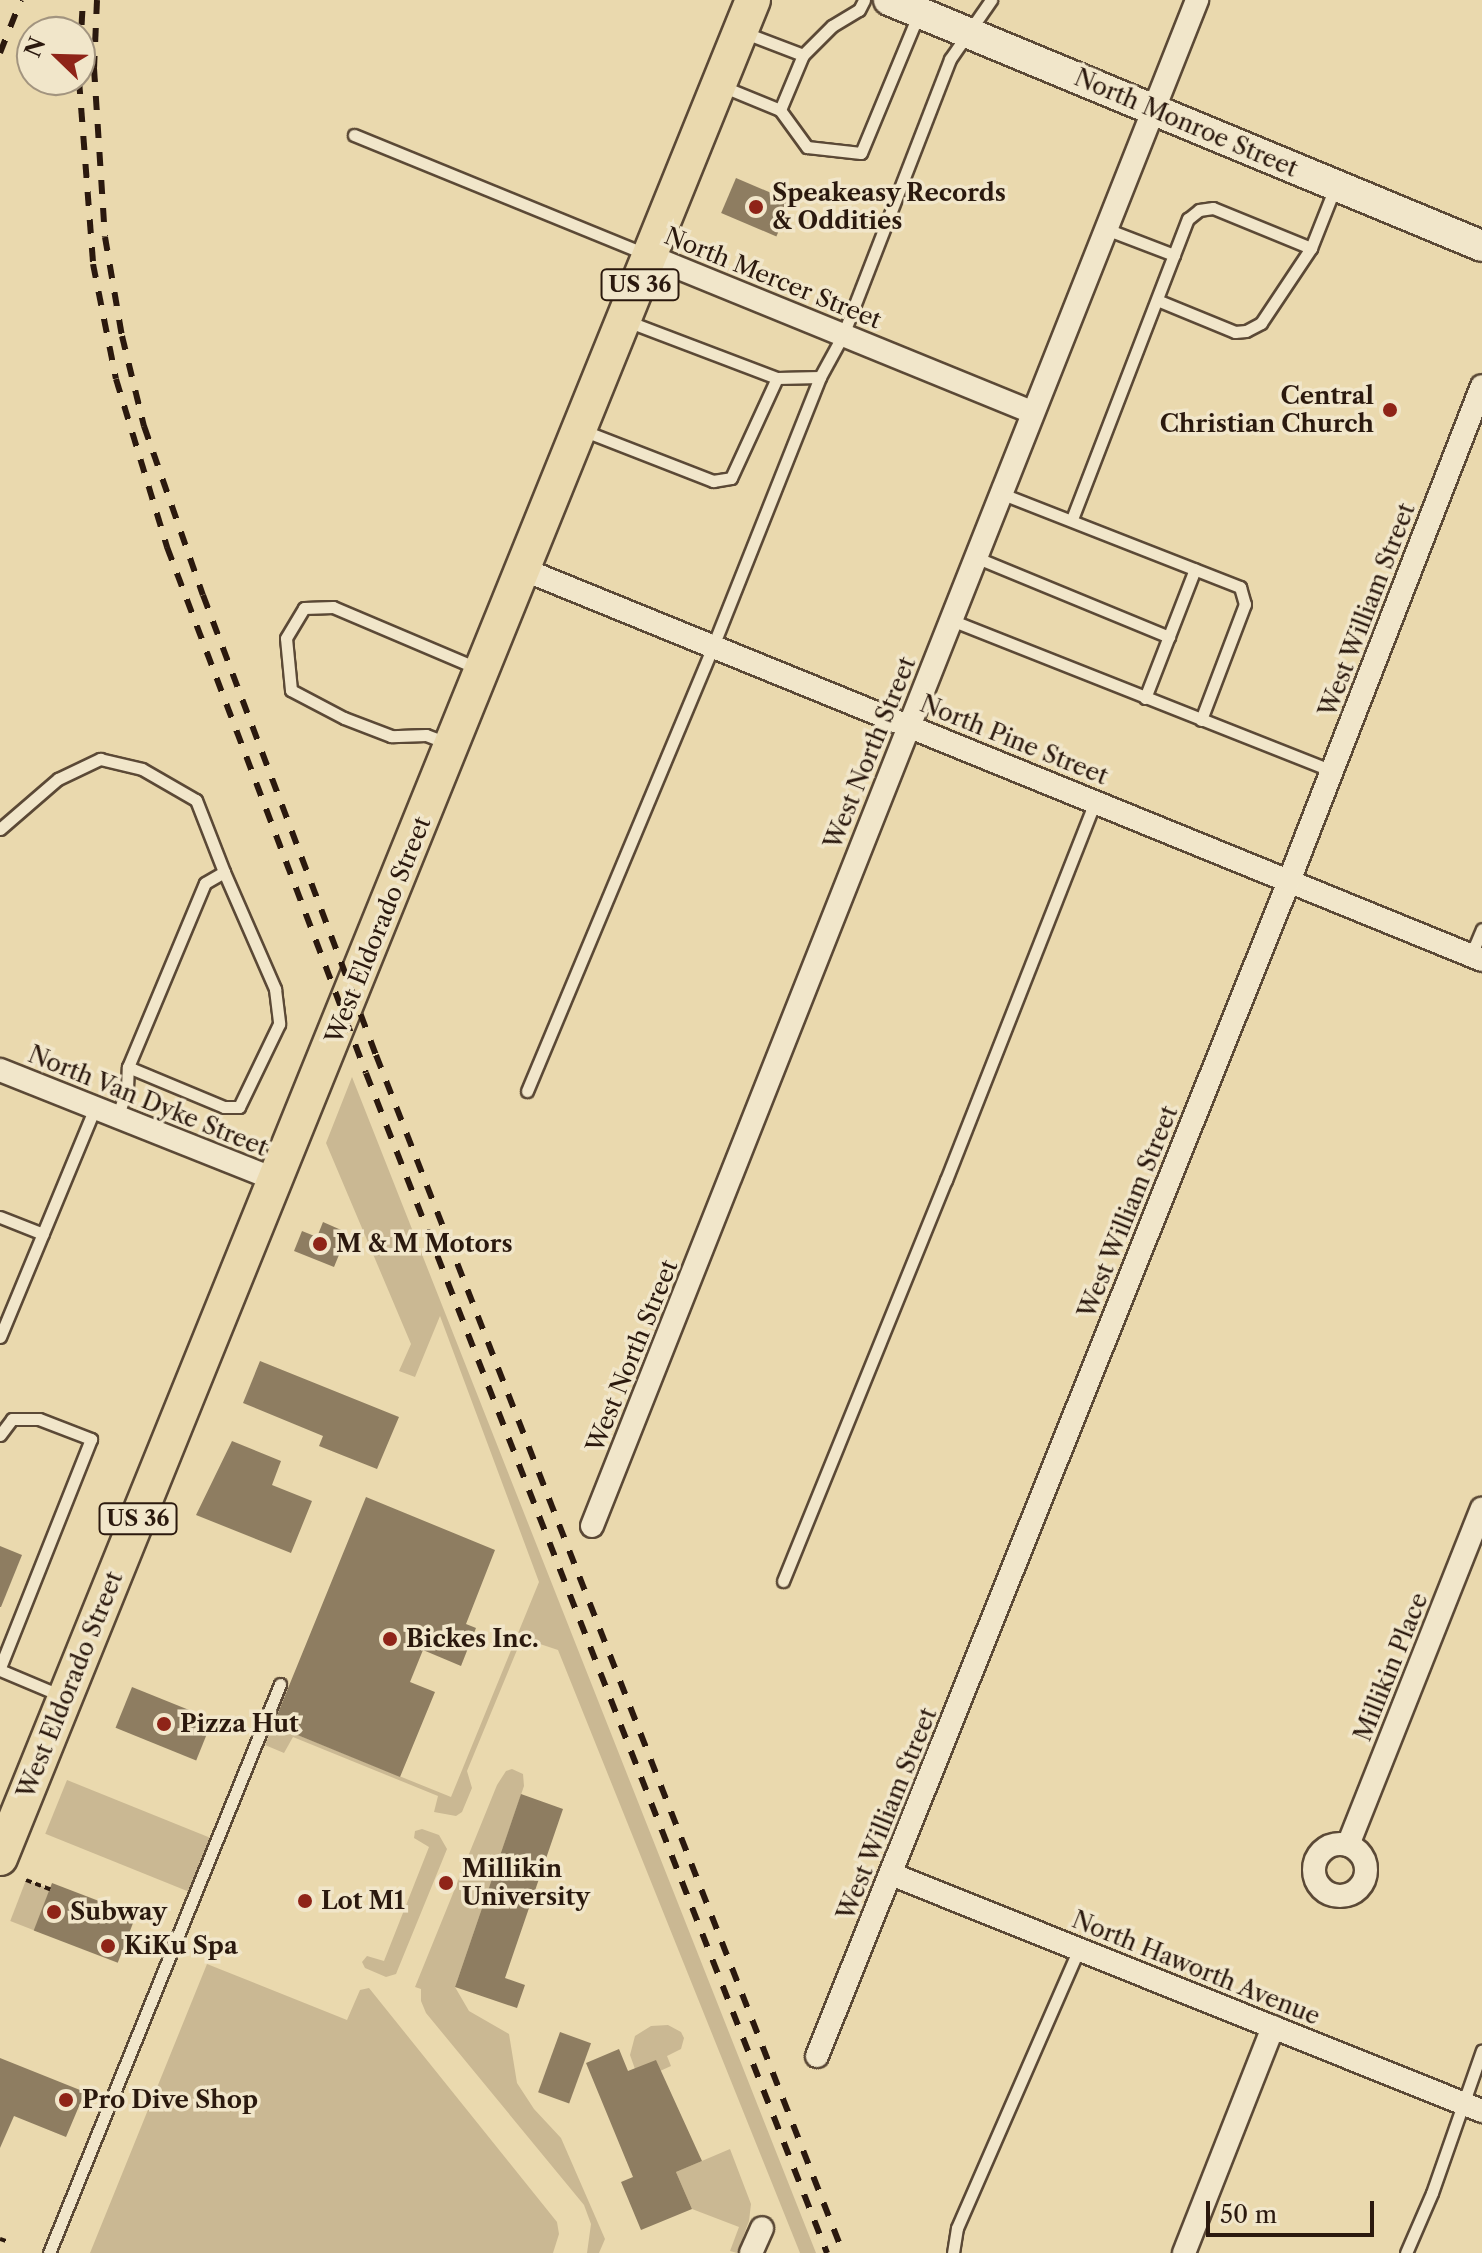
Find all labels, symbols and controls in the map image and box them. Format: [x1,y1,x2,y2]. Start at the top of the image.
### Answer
north arrow [16,16,96,96]
text: N [19,33,51,61]
street label: North Monroe Street [1070,63,1302,183]
place label: Speakeasy Records & Oddities [772,179,1006,235]
marker: Speakeasy Records & Oddities [747,198,765,216]
street label: North Mercer Street [660,221,886,335]
road number: US 36 [600,267,680,303]
place label: Central Christian Church [1160,382,1374,438]
marker: Central Christian Church [1381,401,1399,419]
street label: West William Street [1313,499,1421,721]
street label: West North Street [818,653,922,853]
street label: North Pine Street [916,689,1112,791]
street label: West Eldorado Street [319,812,437,1048]
street label: North Van Dyke Street [24,1040,272,1162]
street label: West William Street [1072,1101,1184,1323]
place label: M & M Motors [336,1230,513,1258]
marker: M & M Motors [311,1235,329,1253]
street label: West North Street [580,1256,684,1456]
road number: US 36 [98,1501,178,1537]
street label: West Eldorado Street [11,1567,129,1803]
street label: Millikin Place [1348,1589,1434,1745]
place label: Bickes Inc. [406,1625,539,1653]
marker: Bickes Inc. [381,1630,399,1648]
street label: West William Street [831,1703,943,1925]
place label: Pizza Hut [180,1710,299,1738]
marker: Pizza Hut [155,1715,173,1733]
place label: Millikin University [462,1855,590,1911]
marker: Millikin University [437,1874,455,1892]
place label: Lot M1 [321,1887,405,1915]
marker: Lot M1 [296,1892,314,1910]
place label: Subway [70,1898,167,1926]
marker: Subway [45,1903,63,1921]
street label: North Haworth Avenue [1067,1905,1325,2031]
place label: KiKu Spa [124,1932,238,1960]
marker: KiKu Spa [99,1937,117,1955]
place label: Pro Dive Shop [82,2086,258,2114]
marker: Pro Dive Shop [57,2091,75,2109]
scale bar [1210,2185,1378,2235]
text: 50 m [1220,2200,1277,2229]

